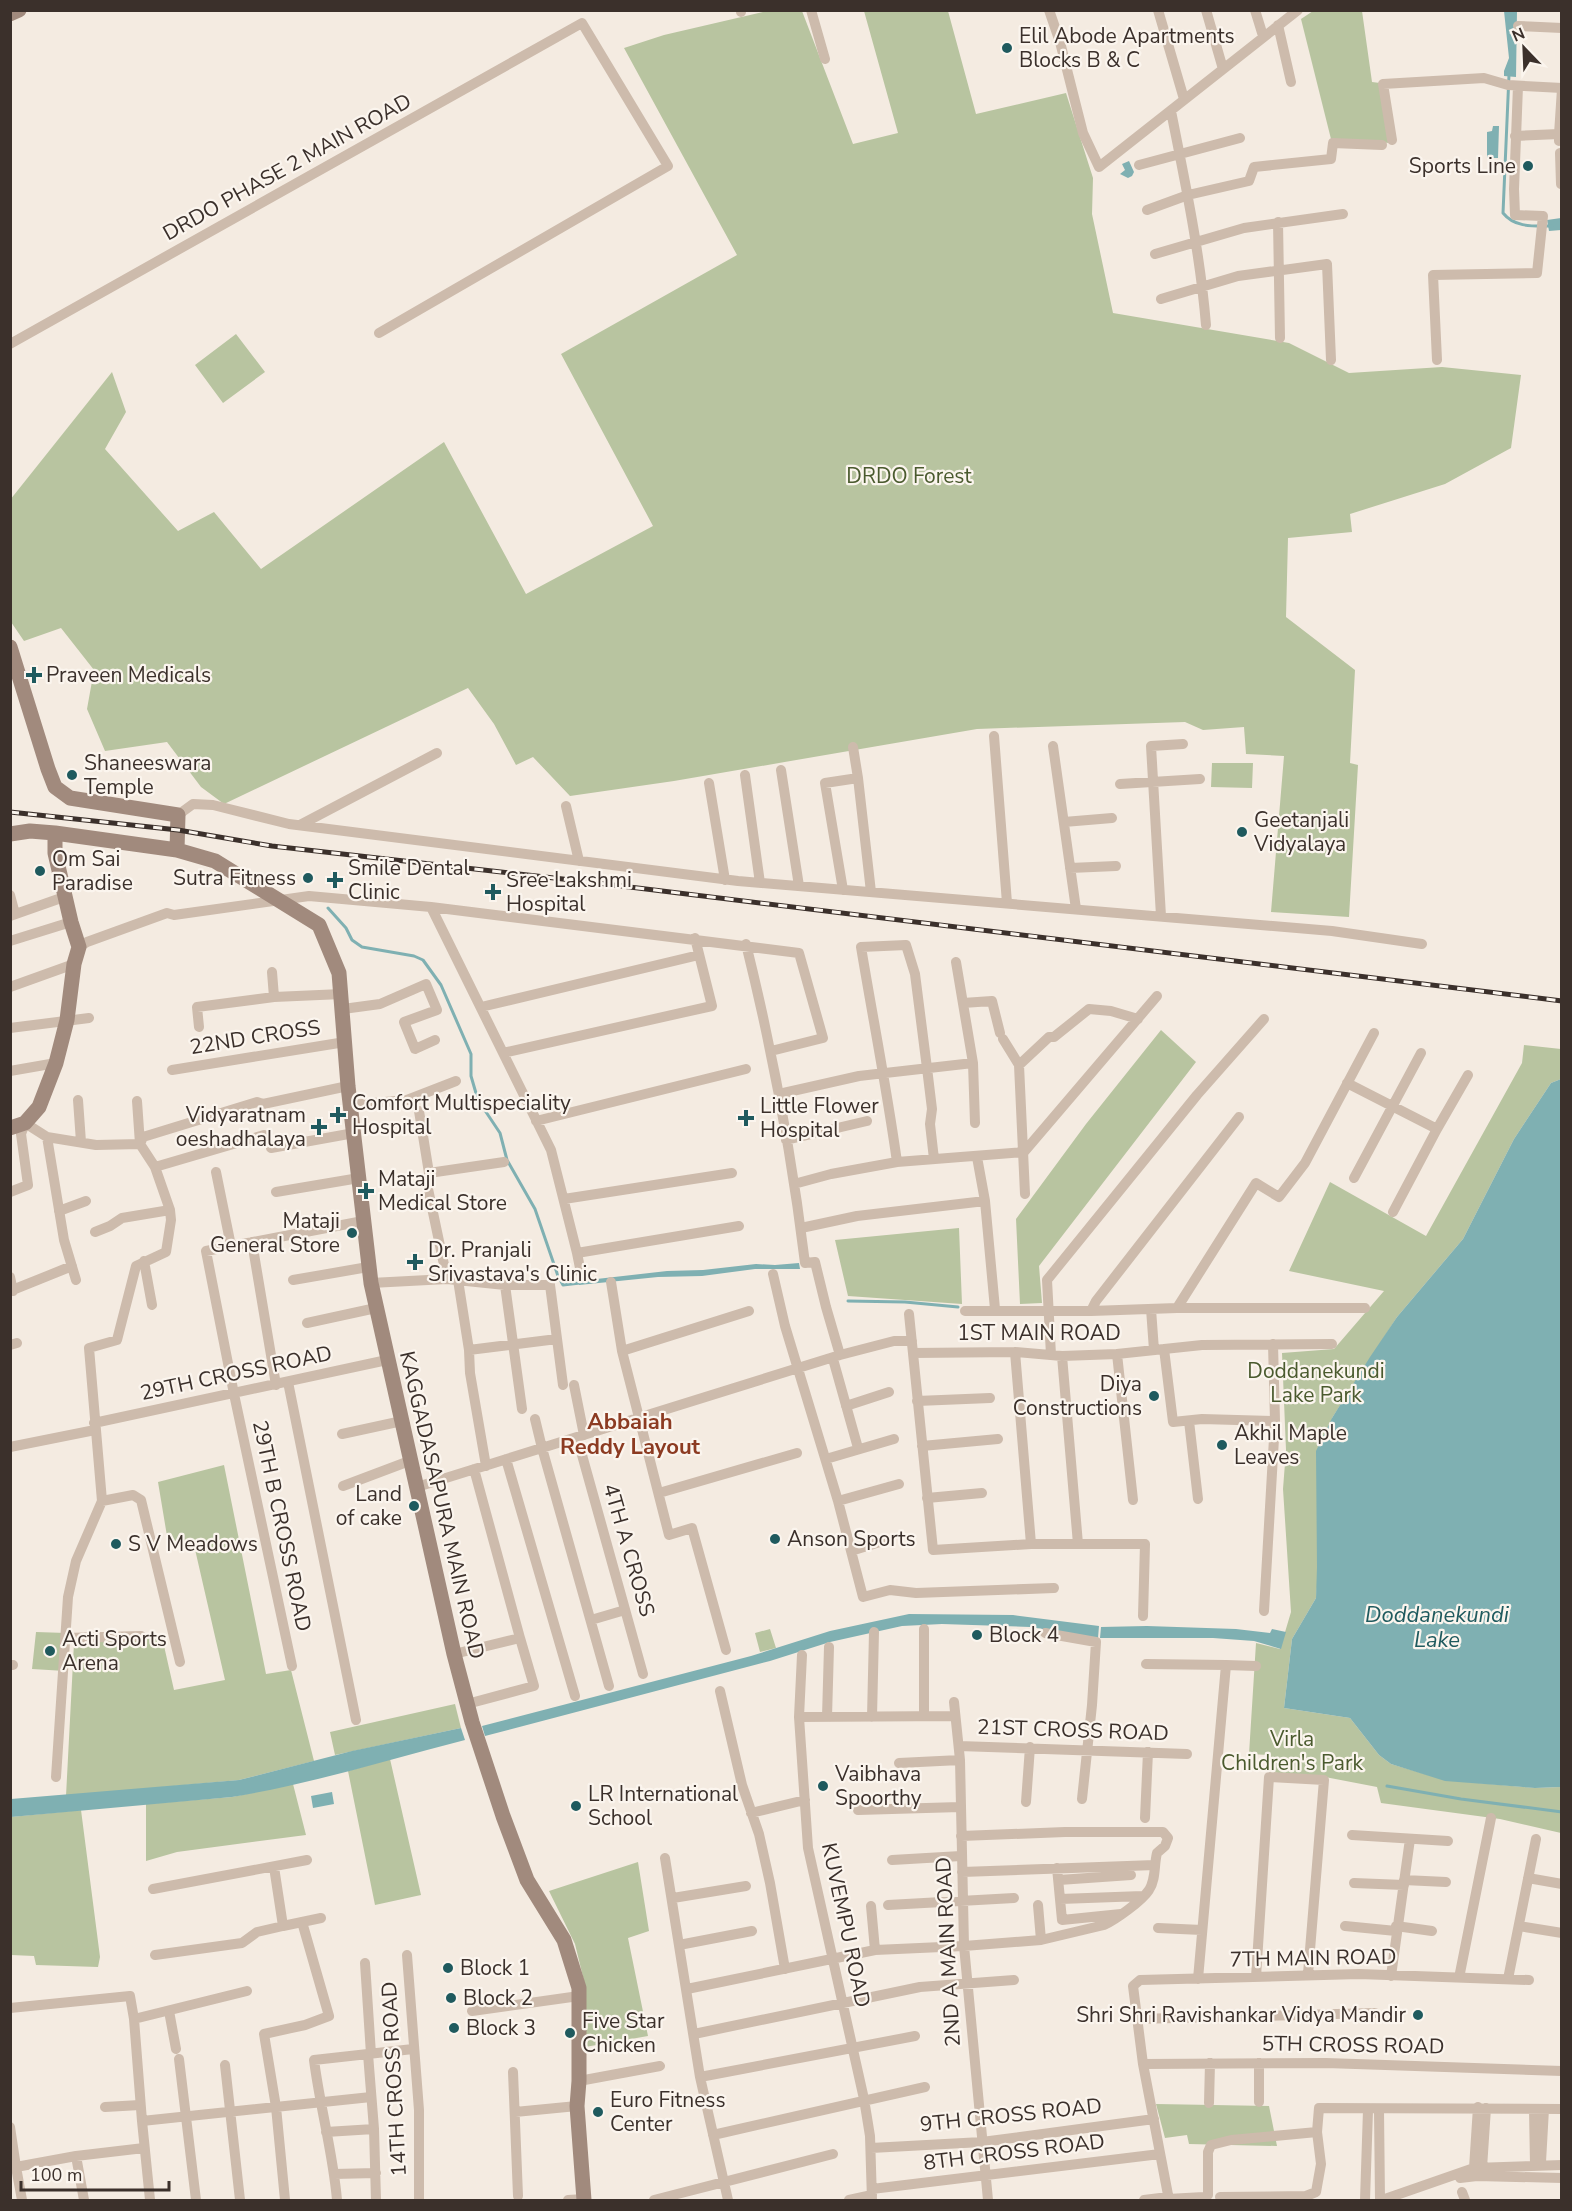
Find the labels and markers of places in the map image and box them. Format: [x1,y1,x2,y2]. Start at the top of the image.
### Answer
place label: Elil Abode Apartments Blocks B & C [1019,22,1235,74]
marker: Elil Abode Apartments Blocks B & C [1000,41,1014,55]
place label: Sports Line [1409,152,1516,180]
marker: Sports Line [1521,159,1535,173]
place label: Praveen Medicals [46,661,211,689]
marker: Praveen Medicals [27,668,41,682]
place label: Shaneeswara Temple [84,749,211,801]
marker: Shaneeswara Temple [65,768,79,782]
place label: Geetanjali Vidyalaya [1253,806,1349,858]
marker: Geetanjali Vidyalaya [1235,825,1249,839]
place label: Om Sai Paradise [52,845,133,897]
place label: Smile Dental Clinic [348,854,471,906]
marker: Om Sai Paradise [33,864,47,878]
place label: Sutra Fitness [173,864,296,892]
place label: Sree Lakshmi Hospital [506,866,632,918]
marker: Sutra Fitness [301,871,315,885]
marker: Smile Dental Clinic [326,871,344,889]
marker: Sree Lakshmi Hospital [484,883,502,901]
place label: Comfort Multispeciality Hospital [352,1089,571,1141]
place label: Little Flower Hospital [760,1092,879,1144]
place label: Vidyaratnam oeshadhalaya [176,1101,306,1153]
marker: Comfort Multispeciality Hospital [329,1106,347,1124]
marker: Little Flower Hospital [737,1109,755,1127]
marker: Vidyaratnam oeshadhalaya [310,1118,328,1136]
place label: Mataji Medical Store [378,1165,507,1217]
marker: Mataji Medical Store [359,1184,373,1198]
place label: Mataji General Store [210,1207,340,1259]
marker: Mataji General Store [345,1226,359,1240]
place label: Dr. Pranjali Srivastava's Clinic [428,1236,597,1288]
marker: Dr. Pranjali Srivastava's Clinic [406,1253,424,1271]
place label: Diya Constructions [1013,1370,1142,1422]
marker: Diya Constructions [1147,1389,1161,1403]
place label: Akhil Maple Leaves [1234,1419,1347,1471]
marker: Akhil Maple Leaves [1215,1438,1229,1452]
place label: Land of cake [336,1480,402,1532]
marker: Land of cake [407,1499,421,1513]
place label: Anson Sports [787,1525,916,1553]
place label: S V Meadows [128,1530,258,1558]
marker: Anson Sports [768,1532,782,1546]
marker: S V Meadows [109,1537,123,1551]
place label: Block 4 [989,1621,1059,1649]
place label: Acti Sports Arena [62,1625,167,1677]
marker: Block 4 [970,1628,984,1642]
marker: Acti Sports Arena [43,1644,57,1658]
place label: Vaibhava Spoorthy [834,1760,922,1812]
marker: Vaibhava Spoorthy [816,1779,830,1793]
place label: LR International School [588,1780,739,1832]
marker: LR International School [569,1799,583,1813]
place label: Block 1 [460,1954,530,1982]
marker: Block 1 [441,1961,455,1975]
place label: Block 2 [463,1984,533,2012]
marker: Block 2 [444,1991,458,2005]
place label: Shri Shri Ravishankar Vidya Mandir [1076,2001,1406,2029]
place label: Five Star Chicken [582,2007,665,2059]
marker: Shri Shri Ravishankar Vidya Mandir [1411,2008,1425,2022]
place label: Block 3 [466,2014,536,2042]
marker: Block 3 [447,2021,461,2035]
marker: Five Star Chicken [563,2026,577,2040]
place label: Euro Fitness Center [610,2086,726,2138]
marker: Euro Fitness Center [591,2105,605,2119]

